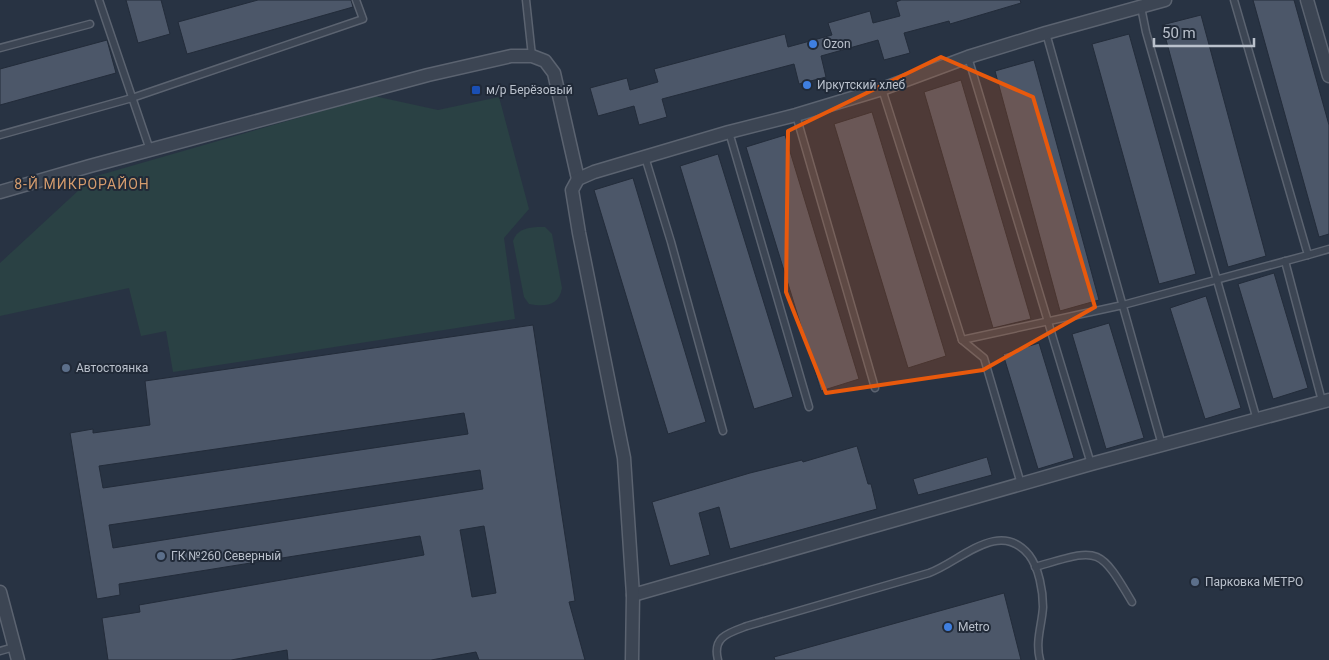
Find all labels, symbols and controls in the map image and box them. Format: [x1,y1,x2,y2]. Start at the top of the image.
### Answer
scale bar [1154,15,1254,47]
text: 50 m [1162,24,1196,42]
place label: Ozon [823,37,851,51]
marker: Ozon [807,38,819,50]
place label: Иркутский хлеб [817,78,906,92]
marker: Иркутский хлеб [801,79,813,91]
place label: м/р Берёзовый [486,83,573,97]
marker: м/р Берёзовый [470,84,482,96]
district label: 8-Й МИКРОРАЙОН [14,176,150,192]
place label: Автостоянка [76,361,148,375]
marker: Автостоянка [60,362,72,374]
place label: ГК №260 Северный [171,549,281,563]
marker: ГК №260 Северный [155,550,167,562]
place label: Парковка МЕТРО [1205,575,1303,589]
marker: Парковка МЕТРО [1189,576,1201,588]
place label: Metro [958,620,990,634]
marker: Metro [942,621,954,633]

